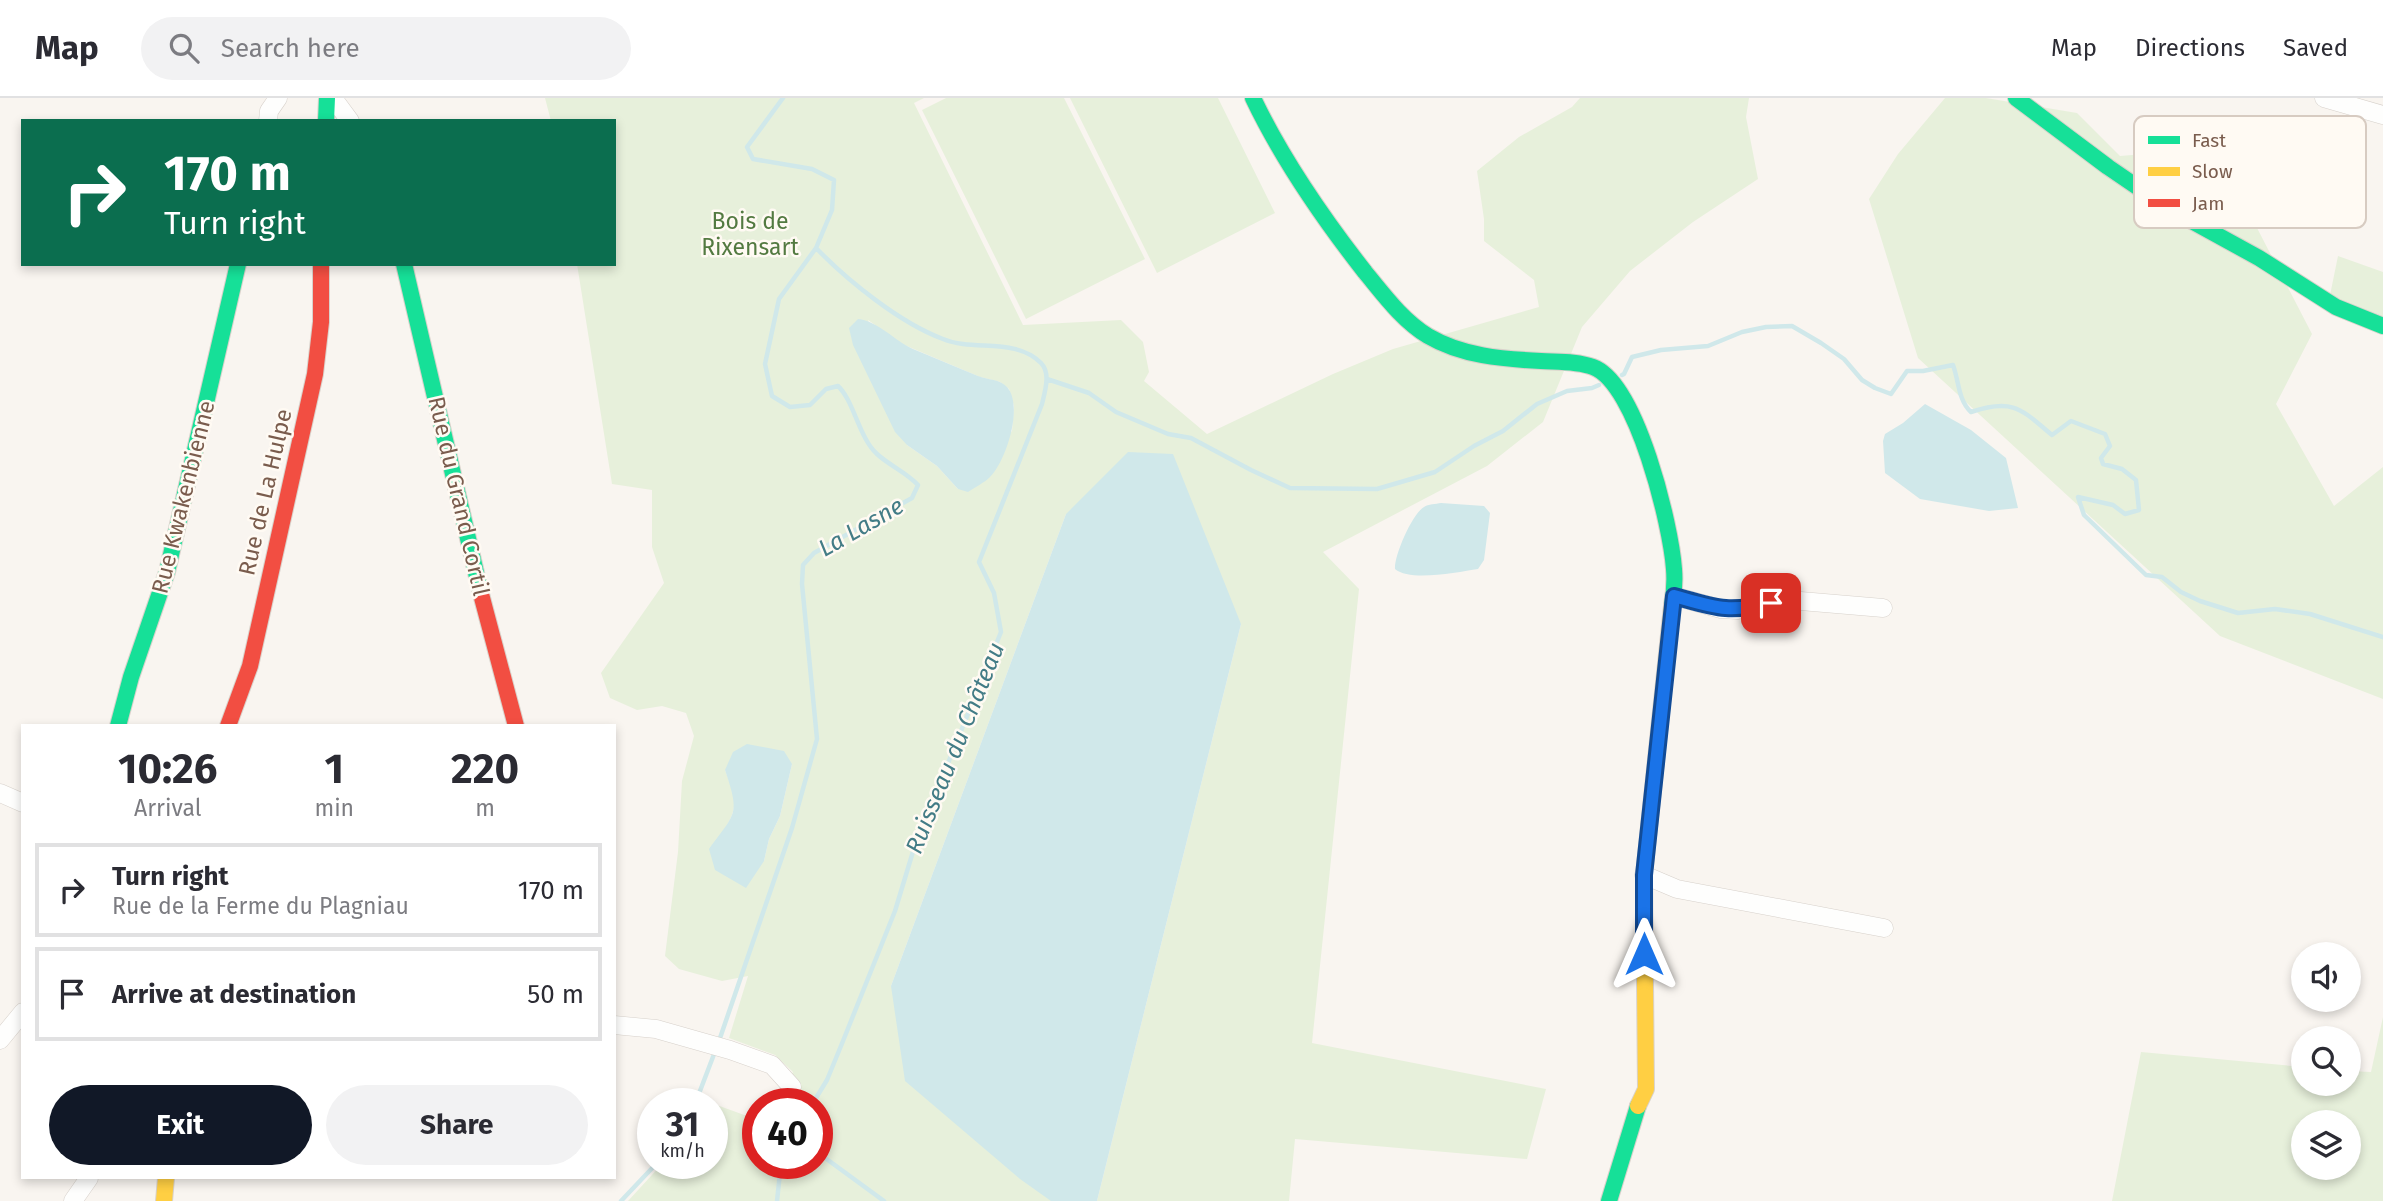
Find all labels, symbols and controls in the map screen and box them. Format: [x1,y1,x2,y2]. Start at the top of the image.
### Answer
search box [141,17,631,80]
text: Map [35,28,99,68]
icon: search [165,29,203,67]
text: Search here [221,33,360,64]
text: Map [2051,34,2097,62]
text: Directions [2135,34,2245,62]
text: Saved [2283,34,2348,62]
legend [2134,116,2366,228]
text: Fast [2192,129,2226,152]
text: 170 m [164,144,291,203]
icon: right [49,147,140,238]
text: Slow [2192,160,2233,183]
text: Jam [2192,192,2224,215]
text: Turn right [164,204,306,242]
park label: Bois de Rixensart [701,207,799,261]
street label: Rue du Grand Cortil [422,394,496,599]
street label: Rue Kwakenbienne [145,398,221,596]
street label: Rue de La Hulpe [232,406,298,578]
water label: La Lasne [814,492,908,562]
pin [1741,573,1801,633]
icon: arrive [1752,584,1790,622]
water label: Ruisseau du Château [900,638,1010,858]
text: 10:26 [118,744,217,794]
text: 1 [325,744,344,794]
text: 220 [451,744,519,794]
text: Arrival [134,794,201,822]
text: min [314,794,354,822]
text: m [475,794,495,822]
text: Turn right [112,861,229,892]
icon: right [53,871,91,909]
text: 170 m [518,875,584,906]
text: Rue de la Ferme du Plagniau [112,892,409,920]
position arrow [1607,917,1681,991]
map controls [2291,942,2361,1180]
button: sound [2291,942,2361,1012]
icon: arrive [53,975,91,1013]
text: Arrive at destination [112,979,356,1010]
text: 50 m [527,979,584,1010]
button: search [2291,1026,2361,1096]
button: Exit [49,1085,312,1165]
button: Share [326,1085,588,1165]
speed limit sign: 40 [742,1088,833,1179]
text: 31 [666,1103,699,1145]
button: layers [2291,1110,2361,1180]
text: km/h [660,1140,705,1162]

